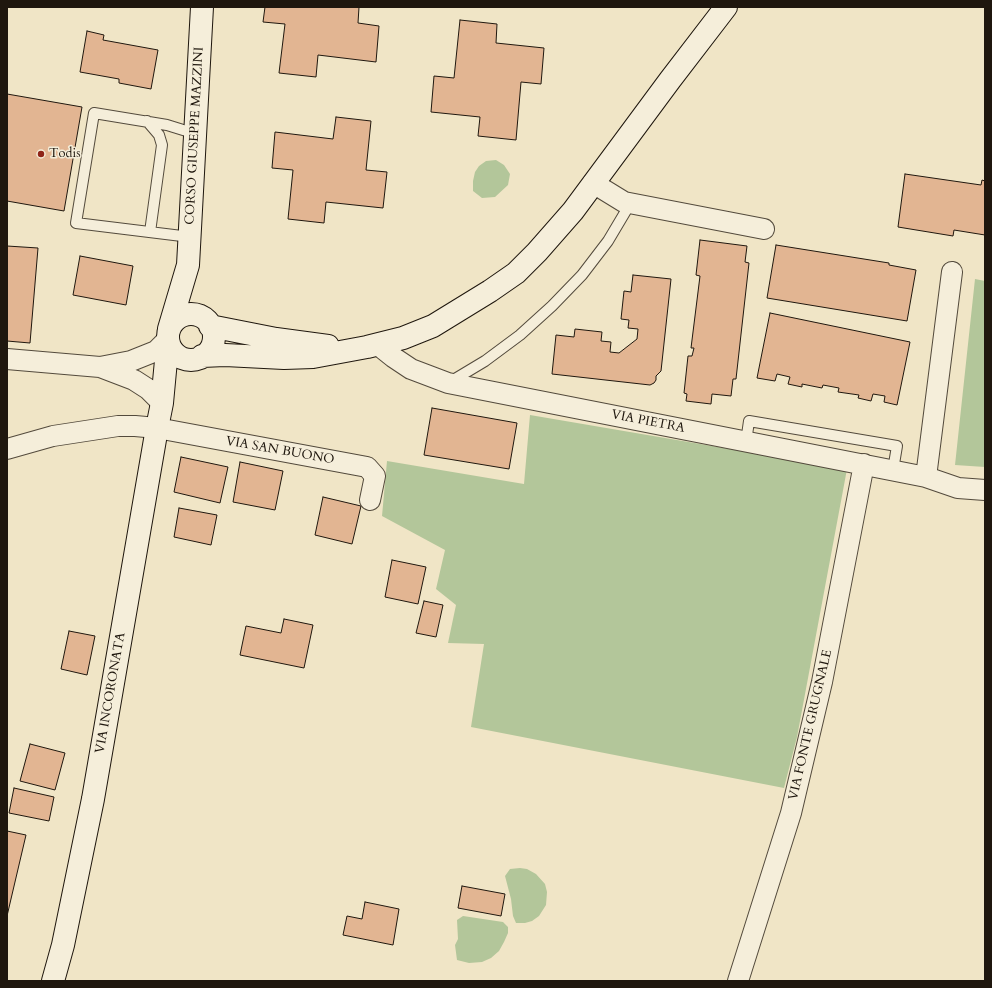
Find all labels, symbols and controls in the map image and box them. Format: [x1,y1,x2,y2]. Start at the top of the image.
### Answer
street label: CORSO GIUSEPPE MAZZINI [183,47,207,225]
place label: Todis [49,146,80,162]
marker: Todis [36,149,46,159]
street label: VIA PIETRA [610,407,686,437]
street label: VIA SAN BUONO [224,434,336,468]
street label: VIA INCORONATA [93,631,129,755]
street label: VIA FONTE GRUGNALE [786,648,836,802]

